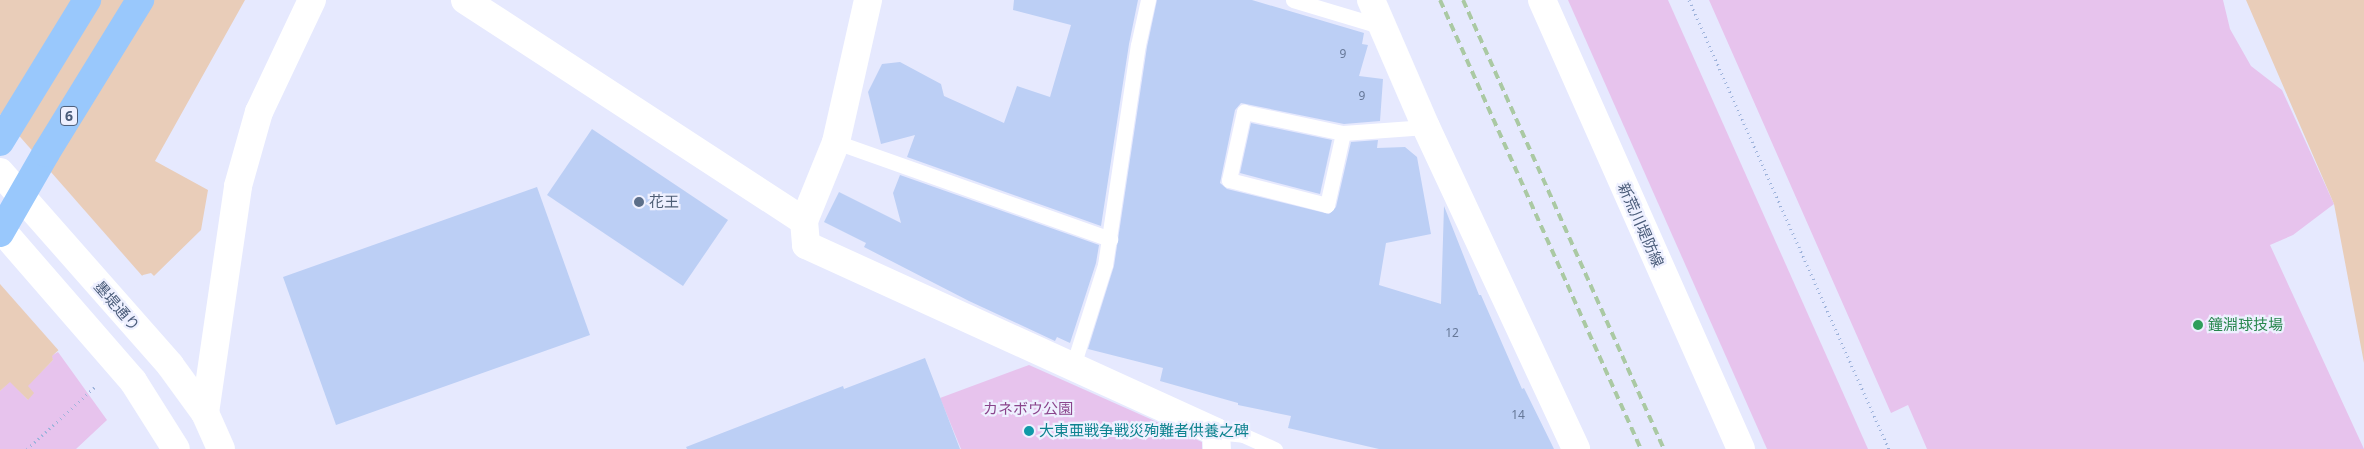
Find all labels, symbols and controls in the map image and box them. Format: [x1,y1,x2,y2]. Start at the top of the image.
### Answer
house number: 9 [1340,47,1346,61]
house number: 9 [1359,89,1365,103]
road number: 6 [59,104,79,128]
street label: 新荒川堤防線 [1614,180,1668,270]
place label: 花王 [649,193,679,211]
marker: 花王 [633,196,645,208]
street label: 墨堤通り [91,277,143,335]
place label: 鐘淵球技場 [2208,316,2283,334]
marker: 鐘淵球技場 [2192,319,2204,331]
house number: 12 [1445,326,1459,340]
park label: カネボウ公園 [983,400,1073,418]
house number: 14 [1511,408,1525,422]
place label: 大東亜戦争戦災殉難者供養之碑 [1039,422,1249,440]
marker: 大東亜戦争戦災殉難者供養之碑 [1023,425,1035,437]

